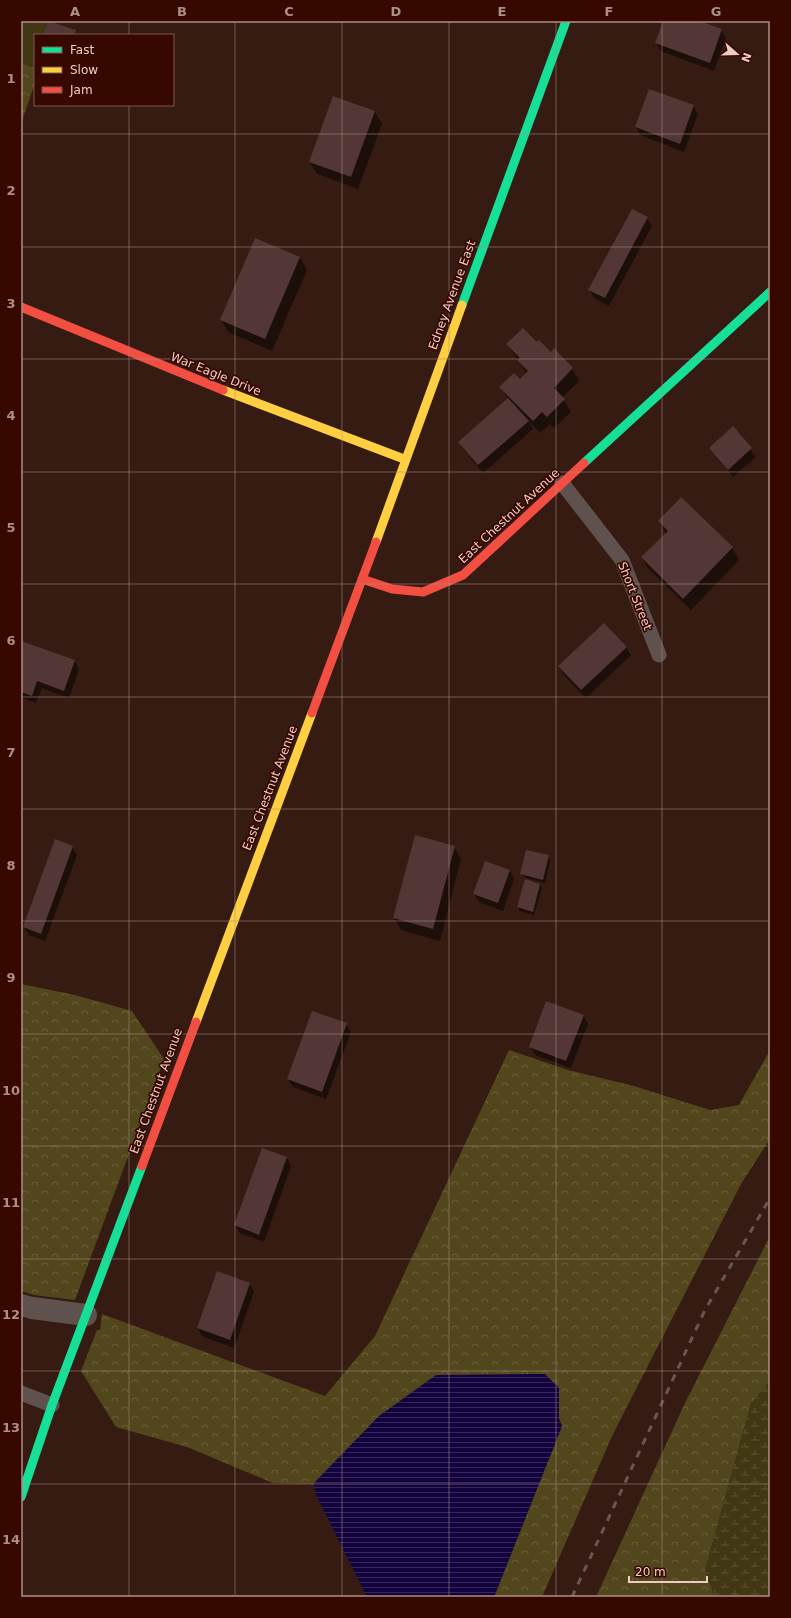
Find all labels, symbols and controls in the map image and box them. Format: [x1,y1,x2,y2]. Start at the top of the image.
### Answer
text: A [70,4,80,19]
text: B [177,4,187,19]
text: C [284,4,294,19]
text: D [391,4,402,19]
text: E [498,4,506,19]
text: F [605,4,613,19]
text: G [711,4,721,19]
legend [34,34,174,106]
north arrow [717,34,757,74]
text: Fast [70,43,94,57]
text: N [738,51,754,64]
text: Slow [70,63,98,77]
text: 1 [6,71,16,86]
text: Jam [69,83,93,97]
text: 2 [6,183,16,198]
street label: Edney Avenue East [426,238,478,352]
text: 3 [6,296,16,311]
street label: War Eagle Drive [169,349,263,399]
text: 4 [6,408,16,423]
street label: East Chestnut Avenue [456,466,562,566]
text: 5 [6,520,16,535]
street label: Short Street [615,560,655,632]
text: 6 [6,633,16,648]
street label: East Chestnut Avenue [240,724,300,852]
text: 7 [6,745,16,760]
text: 8 [6,858,16,873]
text: 9 [6,970,16,985]
street label: East Chestnut Avenue [127,1026,185,1156]
text: 10 [2,1083,20,1098]
text: 11 [2,1195,20,1210]
text: 12 [2,1307,20,1322]
text: 13 [2,1420,20,1435]
text: 14 [2,1532,20,1547]
scale bar [629,1558,707,1584]
text: 20 m [635,1565,666,1579]

